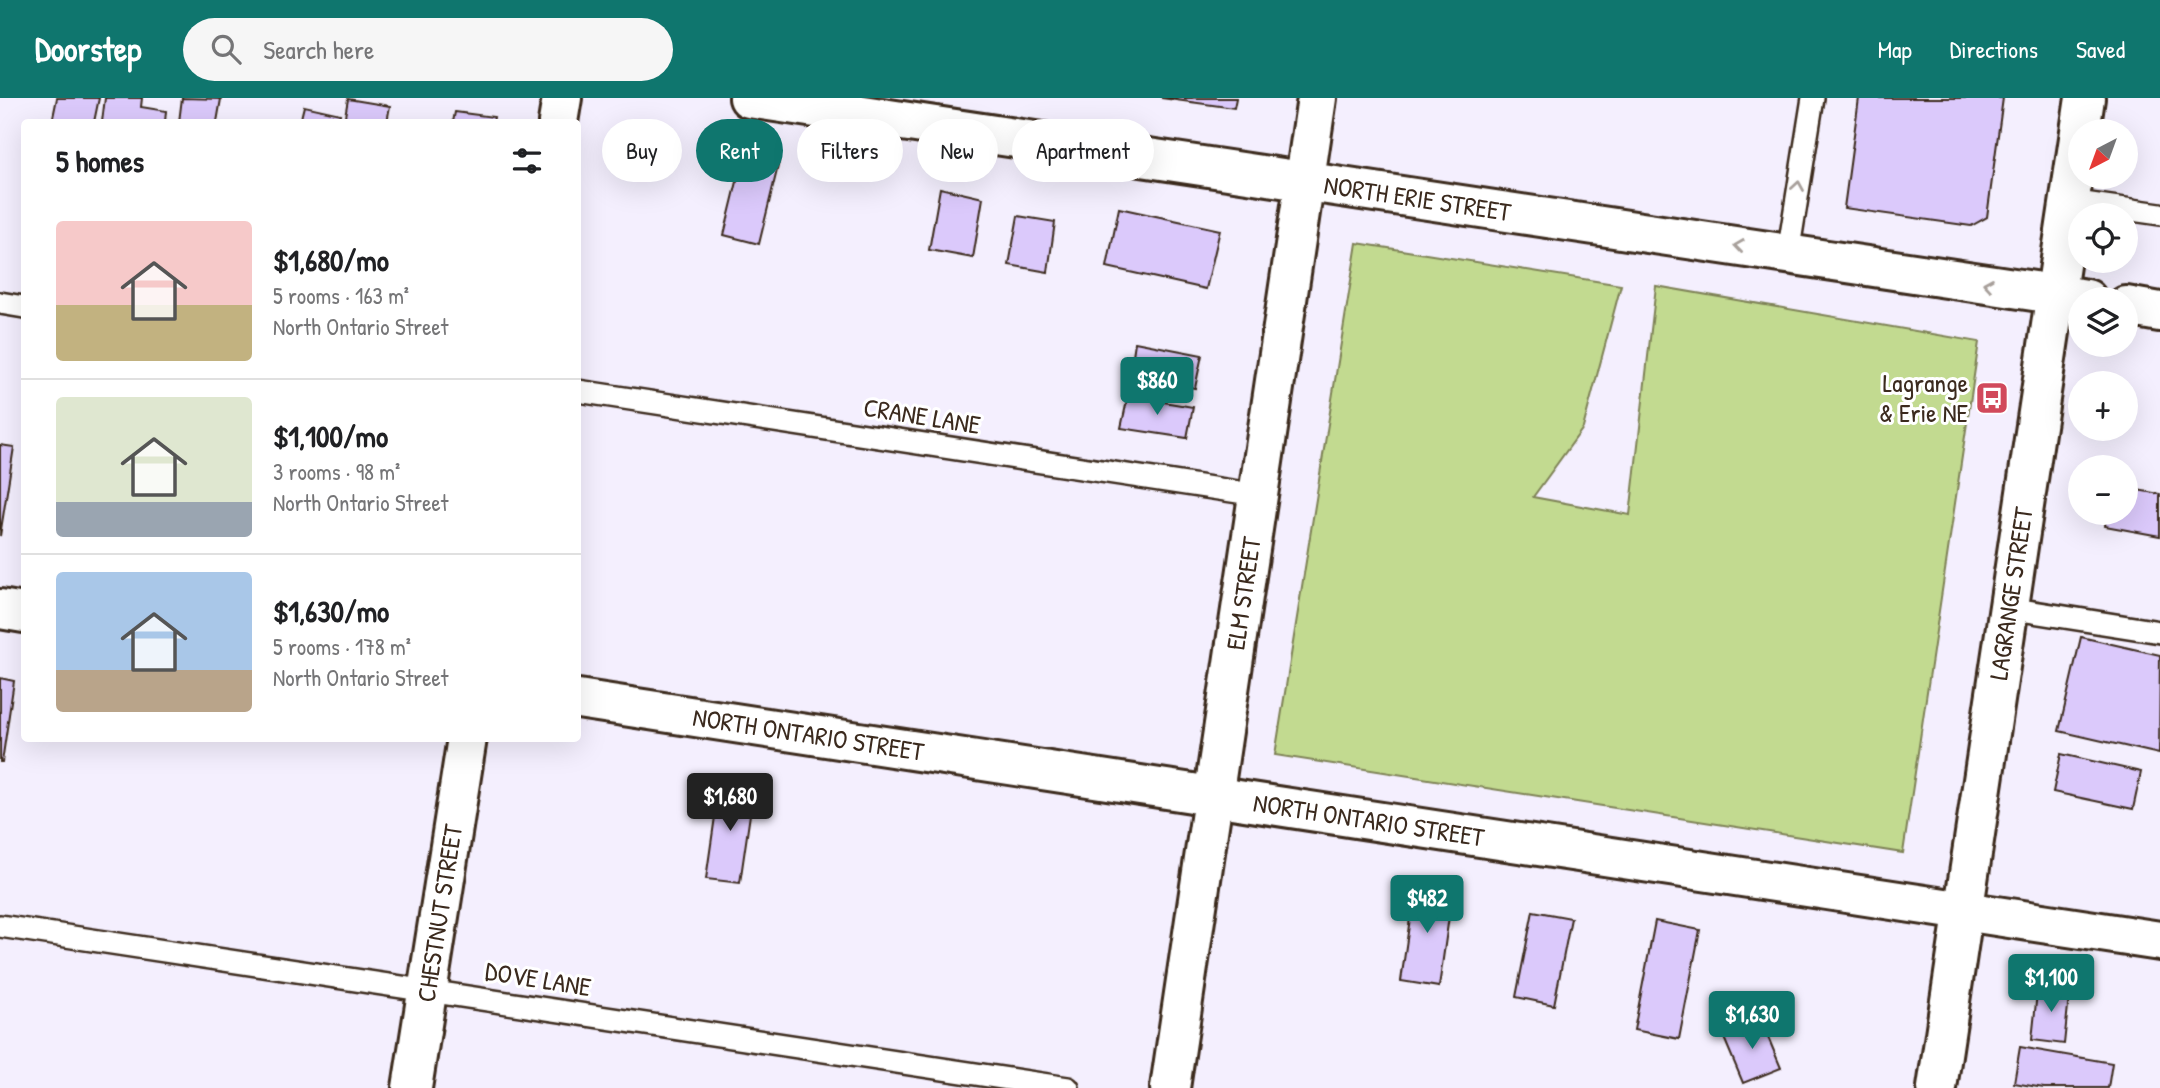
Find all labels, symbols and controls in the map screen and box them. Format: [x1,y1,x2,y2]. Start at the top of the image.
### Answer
search box [183,18,673,81]
text: Doorstep [35,27,141,71]
icon: search [207,30,245,68]
text: Search here [263,32,374,67]
text: Map [1878,33,1912,65]
text: Directions [1950,33,2038,65]
text: Saved [2076,33,2125,65]
chip: Buy [602,119,682,182]
chip: Rent [696,119,783,182]
chip: Filters [797,119,903,182]
chip: New [917,119,998,182]
chip: Apartment [1012,119,1154,182]
north arrow [2068,119,2138,189]
map controls [2068,119,2138,525]
text: 5 homes [56,141,144,181]
icon: filters [508,142,546,180]
street label: NORTH ERIE STREET [1322,167,1514,229]
one-way arrow [1790,180,1805,192]
button: locate [2068,203,2138,273]
one-way arrow [1733,239,1745,254]
text: $1,680/mo [273,240,389,280]
icon: home [112,249,196,333]
one-way arrow [1982,277,1994,292]
text: 5 rooms · 163 m² [273,280,409,311]
button: layers [2068,287,2138,357]
text: North Ontario Street [273,311,448,342]
pin: $860 [1116,358,1198,417]
text: $860 [1136,364,1178,395]
place label: Lagrange & Erie NE [1879,365,1968,430]
button: + [2068,371,2138,441]
bus stop icon: Lagrange & Erie NE [1973,379,2011,417]
street label: CRANE LANE [861,389,983,442]
text: $1,100/mo [273,416,388,456]
icon: home [112,425,196,509]
button: − [2068,455,2138,525]
text: 3 rooms · 98 m² [273,456,400,487]
text: North Ontario Street [273,487,448,518]
street label: LAGRANGE STREET [1980,504,2041,682]
street label: ELM STREET [1217,534,1269,652]
text: $1,630/mo [273,591,389,631]
icon: home [112,600,196,684]
text: 5 rooms · 178 m² [273,631,411,662]
text: North Ontario Street [273,662,448,693]
street label: NORTH ONTARIO STREET [691,699,927,769]
pin: $1,680 [673,774,787,833]
text: $1,680 [703,780,757,811]
street label: NORTH ONTARIO STREET [1251,785,1488,855]
street label: CHESTNUT STREET [408,821,470,1004]
pin: $482 [1386,876,1468,935]
text: $482 [1406,882,1448,913]
street label: DOVE LANE [483,953,594,1004]
pin: $1,100 [1994,954,2108,1014]
text: $1,100 [2024,961,2078,992]
pin: $1,630 [1695,992,1809,1051]
text: $1,630 [1725,998,1779,1029]

